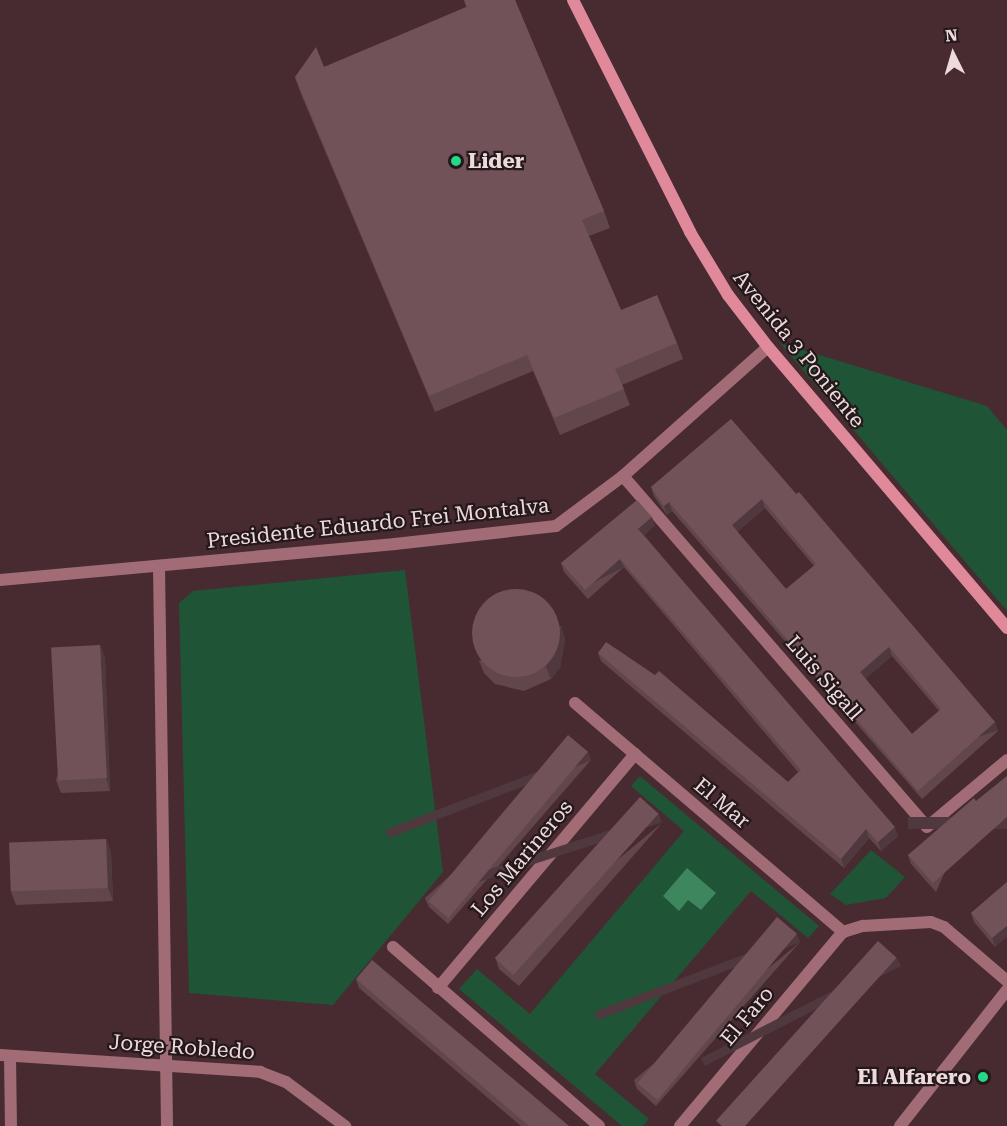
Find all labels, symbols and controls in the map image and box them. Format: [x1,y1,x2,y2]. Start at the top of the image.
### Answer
north arrow [923,24,983,84]
text: N [944,26,958,46]
place label: Lider [468,148,524,174]
marker: Lider [449,154,463,168]
street label: Avenida 3 Poniente [728,265,870,433]
street label: Presidente Eduardo Frei Montalva [206,492,550,554]
street label: Luis Sigall [780,631,868,725]
street label: El Mar [689,772,755,834]
street label: Los Marineros [466,795,578,921]
street label: El Faro [715,981,779,1051]
street label: Jorge Robledo [108,1029,256,1065]
place label: El Alfarero [857,1064,971,1090]
marker: El Alfarero [976,1070,990,1084]

